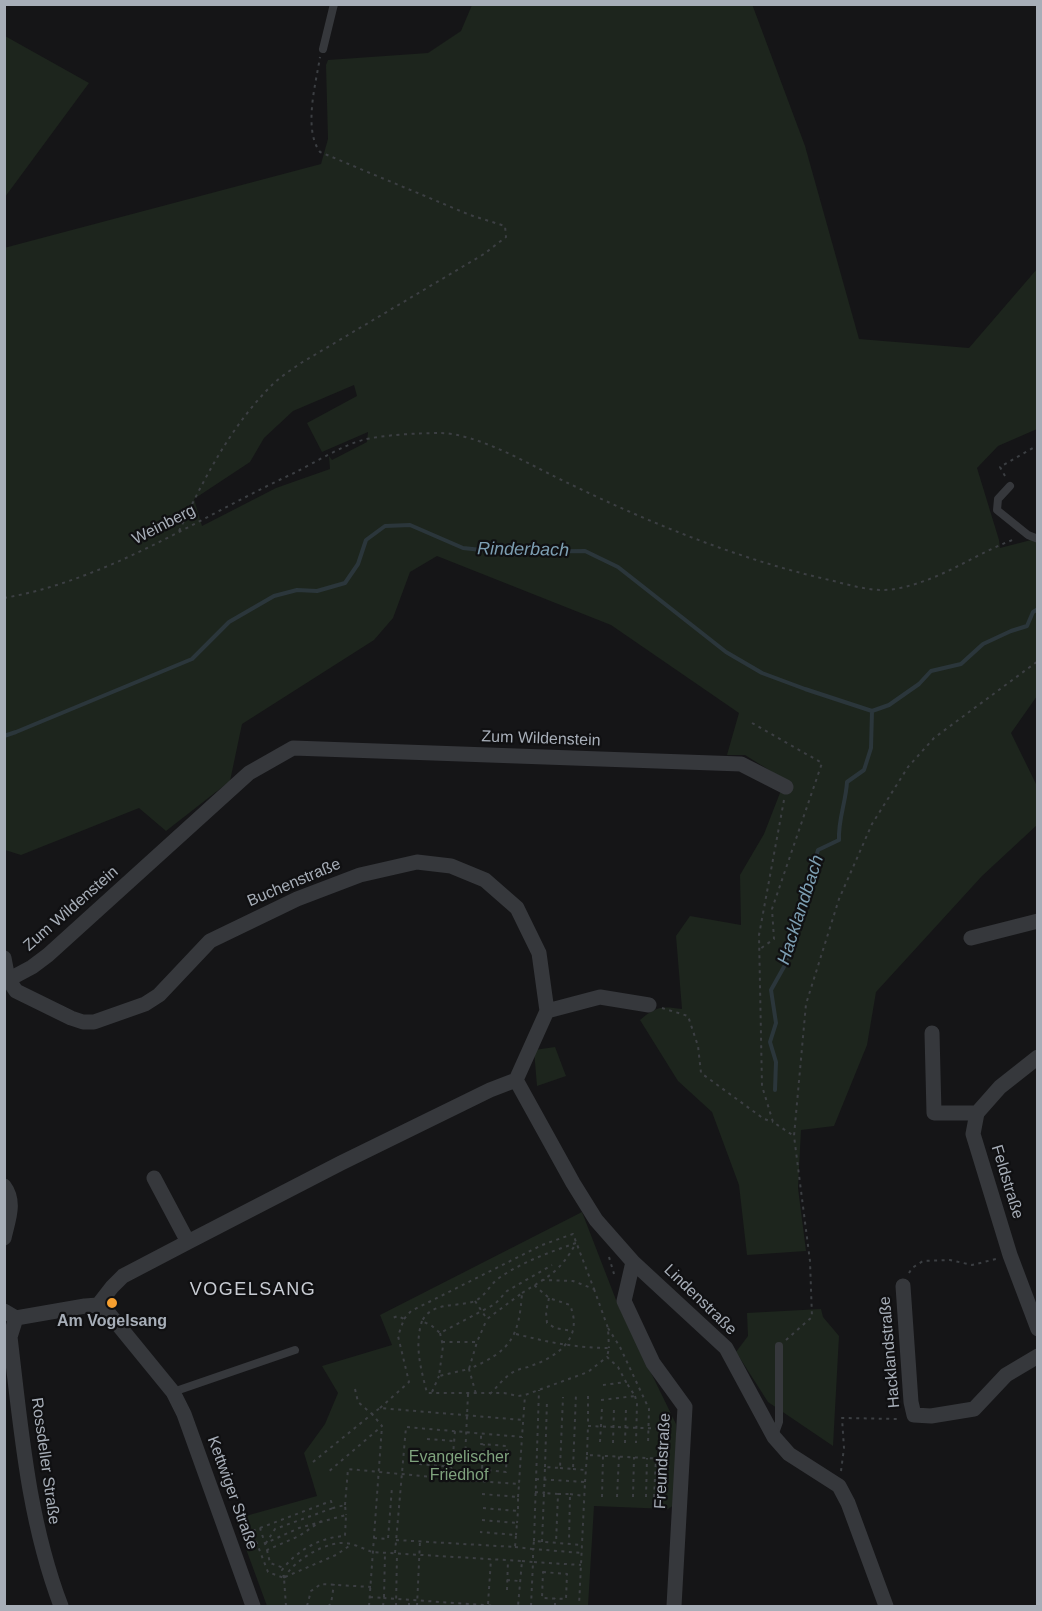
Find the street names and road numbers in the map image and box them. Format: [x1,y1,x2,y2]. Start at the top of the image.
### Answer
street label: Weinberg [129,501,199,549]
street label: Zum Wildenstein [481,727,601,751]
street label: Buchenstraße [244,855,344,911]
street label: Zum Wildenstein [20,863,122,955]
street label: Feldstraße [987,1143,1027,1221]
street label: Lindenstraße [660,1261,740,1339]
street label: Hacklandstraße [876,1295,904,1409]
street label: Rossdeller Straße [27,1396,63,1526]
street label: Freundstraße [651,1413,675,1509]
street label: Kettwiger Straße [203,1434,261,1552]

